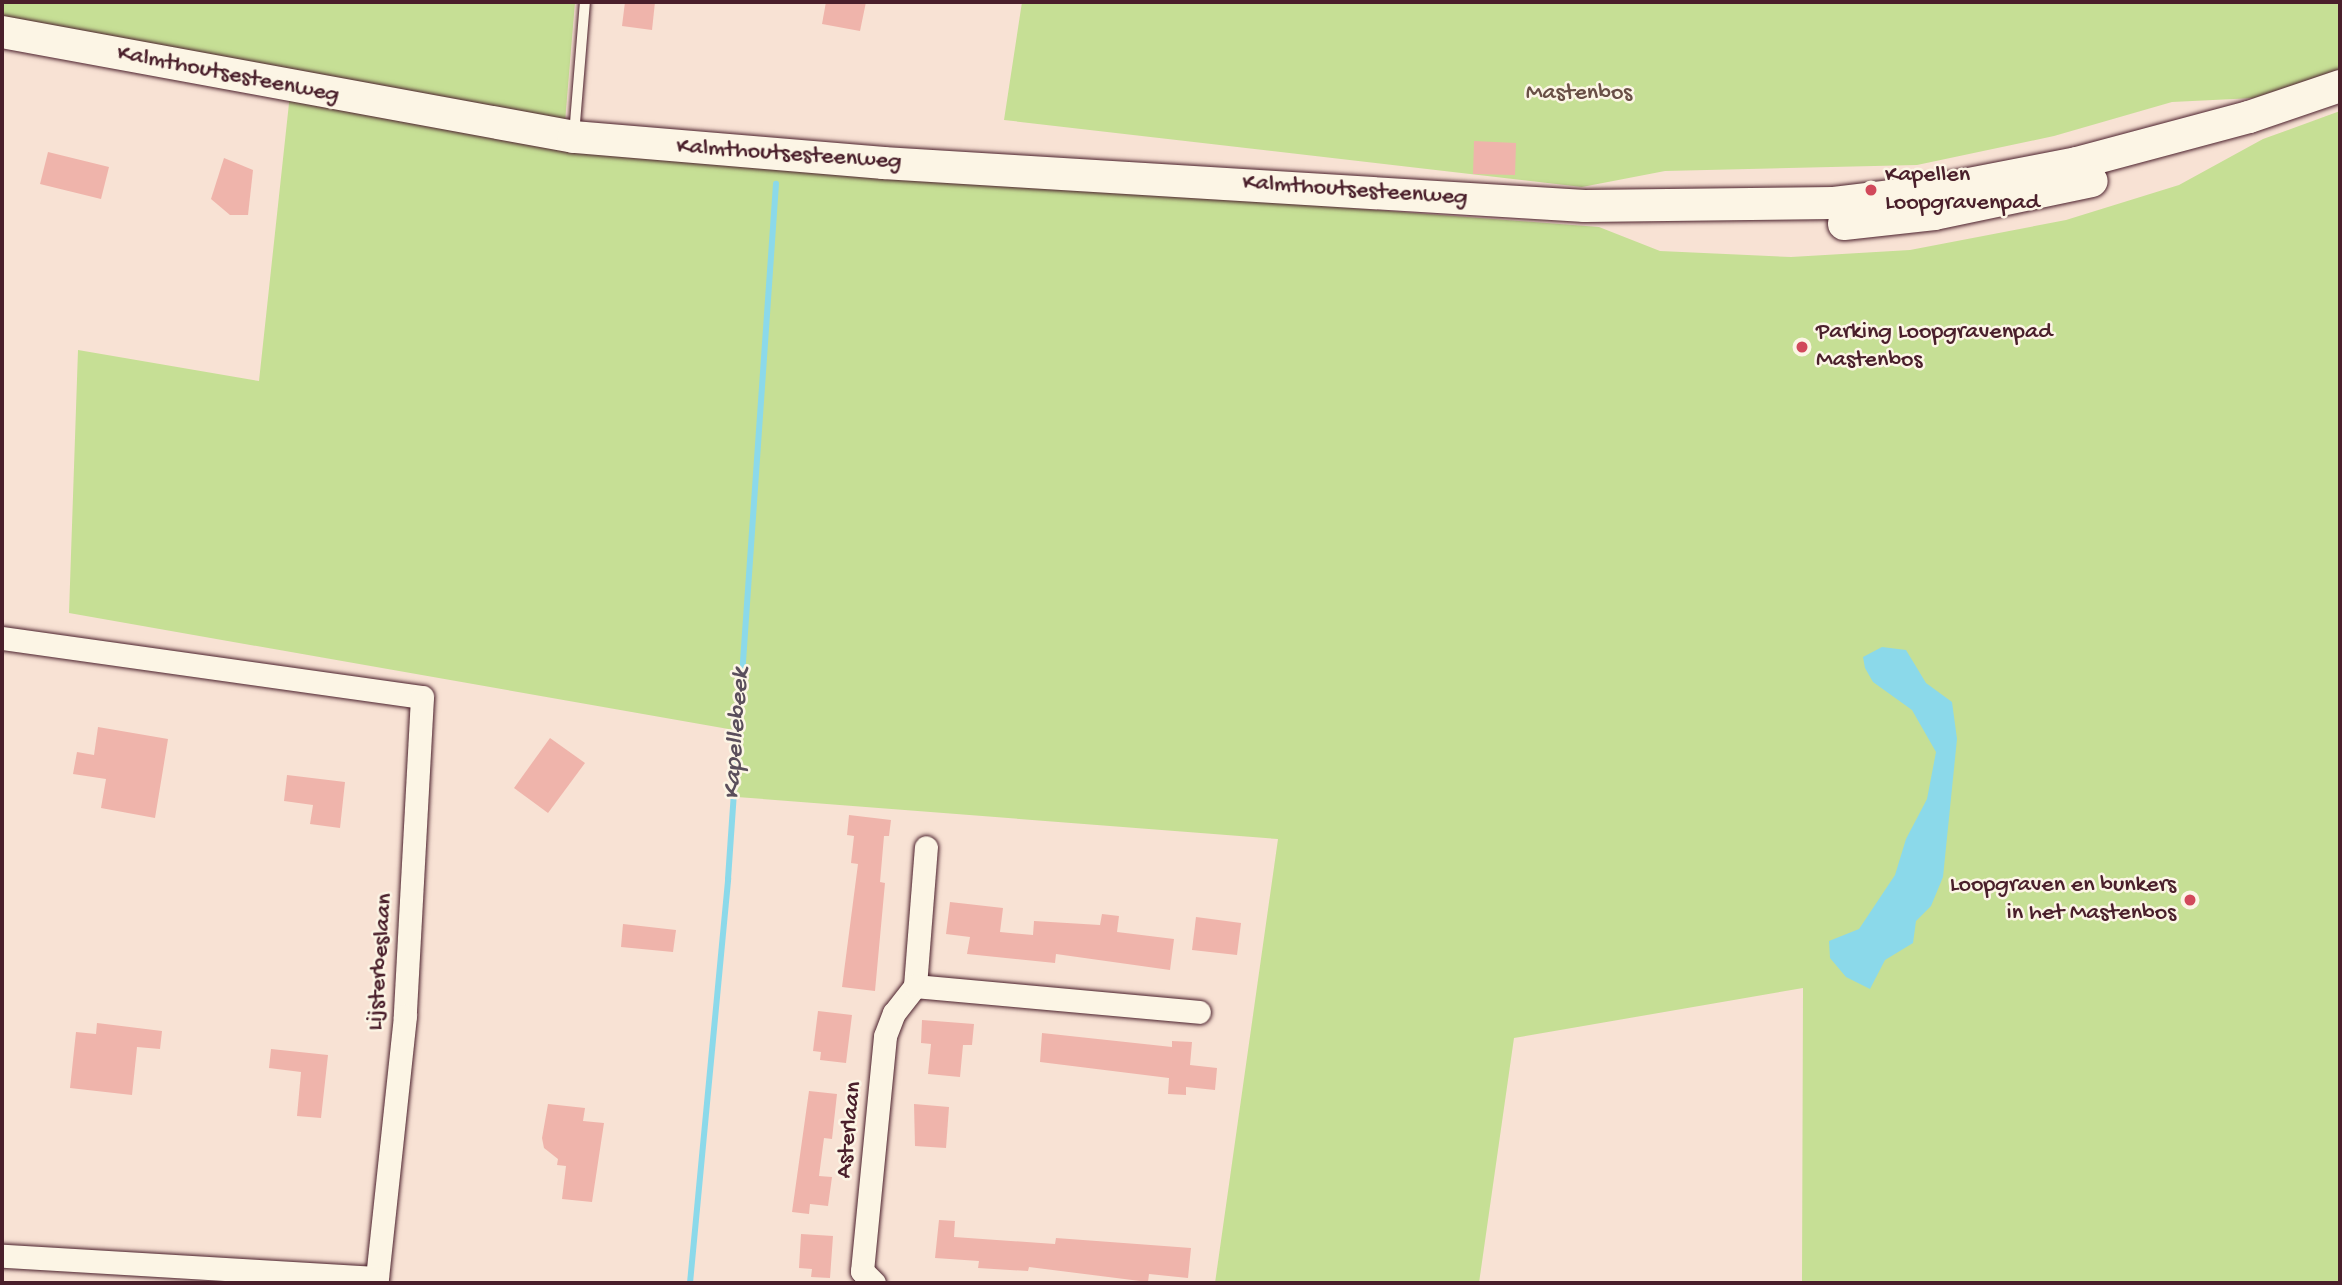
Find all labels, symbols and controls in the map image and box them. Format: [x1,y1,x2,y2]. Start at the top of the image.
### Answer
street label: Kalmthoutsesteenweg [114,39,342,111]
park label: Mastenbos [1526,80,1632,108]
street label: Kalmthoutsesteenweg [675,133,903,177]
place label: Kapellen Loopgravenpad [1885,162,2040,218]
street label: Kalmthoutsesteenweg [1241,169,1469,213]
marker: Kapellen Loopgravenpad [1863,182,1879,198]
place label: Parking Loopgravenpad Mastenbos [1816,319,2052,375]
marker: Parking Loopgravenpad Mastenbos [1794,339,1810,355]
water label: Kapellebeek [718,667,758,801]
place label: Loopgraven en bunkers in het Mastenbos [1950,872,2176,928]
street label: Lijsterbeslaan [362,892,400,1032]
marker: Loopgraven en bunkers in het Mastenbos [2182,892,2198,908]
street label: Asterlaan [831,1080,869,1180]

